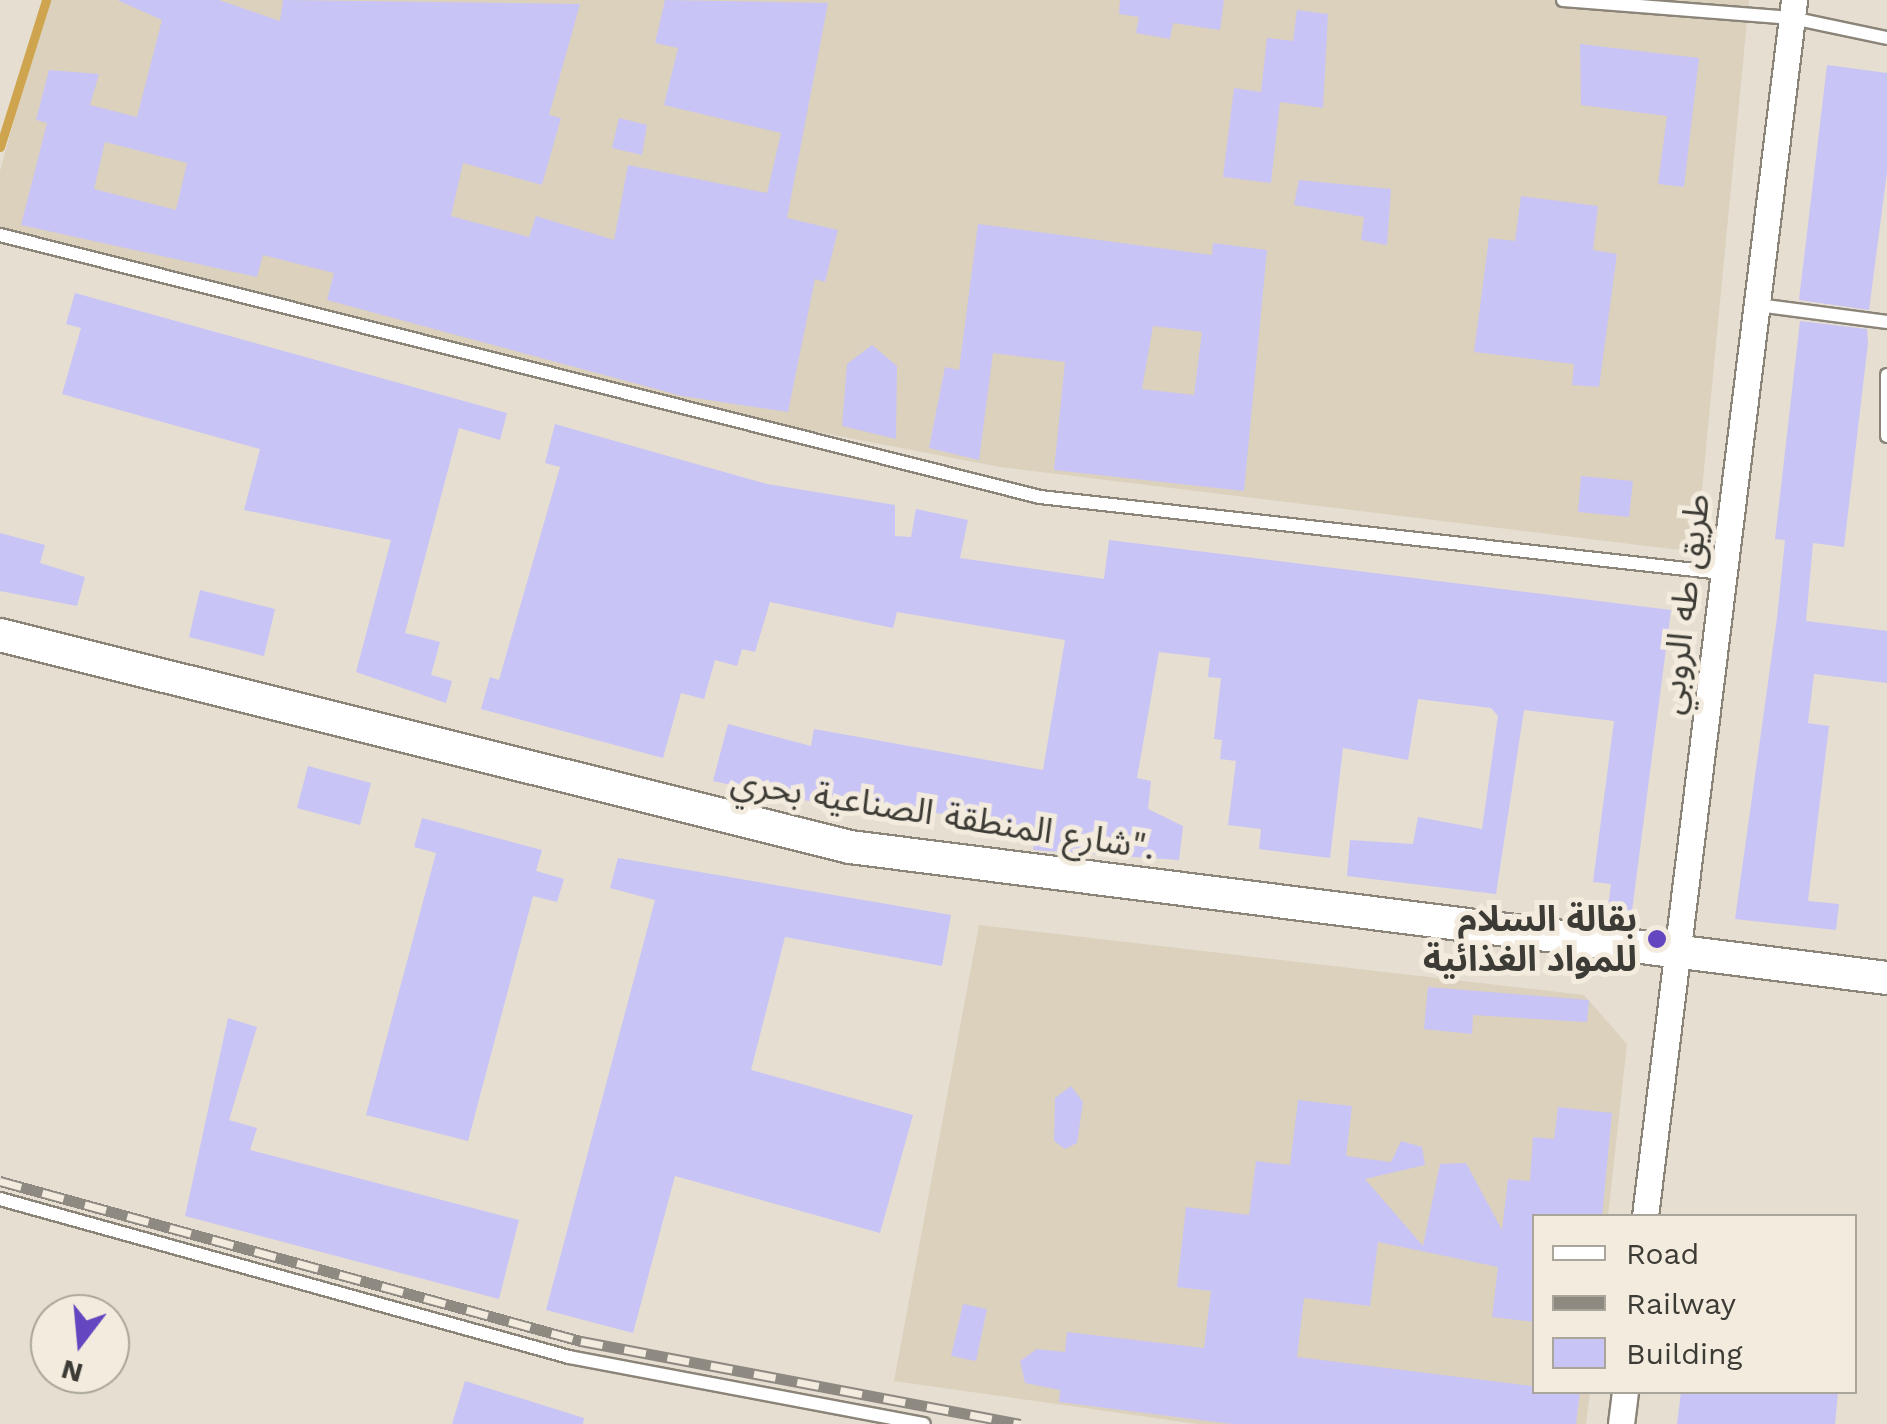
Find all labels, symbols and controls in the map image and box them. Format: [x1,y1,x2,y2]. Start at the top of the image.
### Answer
street label: طريق طه الروبي [1650,491,1718,717]
street label: شارع المنطقة الصناعية بحري". [728,760,1154,868]
place label: بقالة السلام للمواد الغذائية [1423,898,1637,980]
marker: بقالة السلام للمواد الغذائية [1646,928,1668,950]
legend [1532,1214,1857,1394]
text: Road [1626,1236,1699,1271]
text: Railway [1626,1286,1736,1321]
north arrow [30,1294,130,1394]
text: Building [1626,1336,1743,1371]
text: N [58,1353,87,1390]

